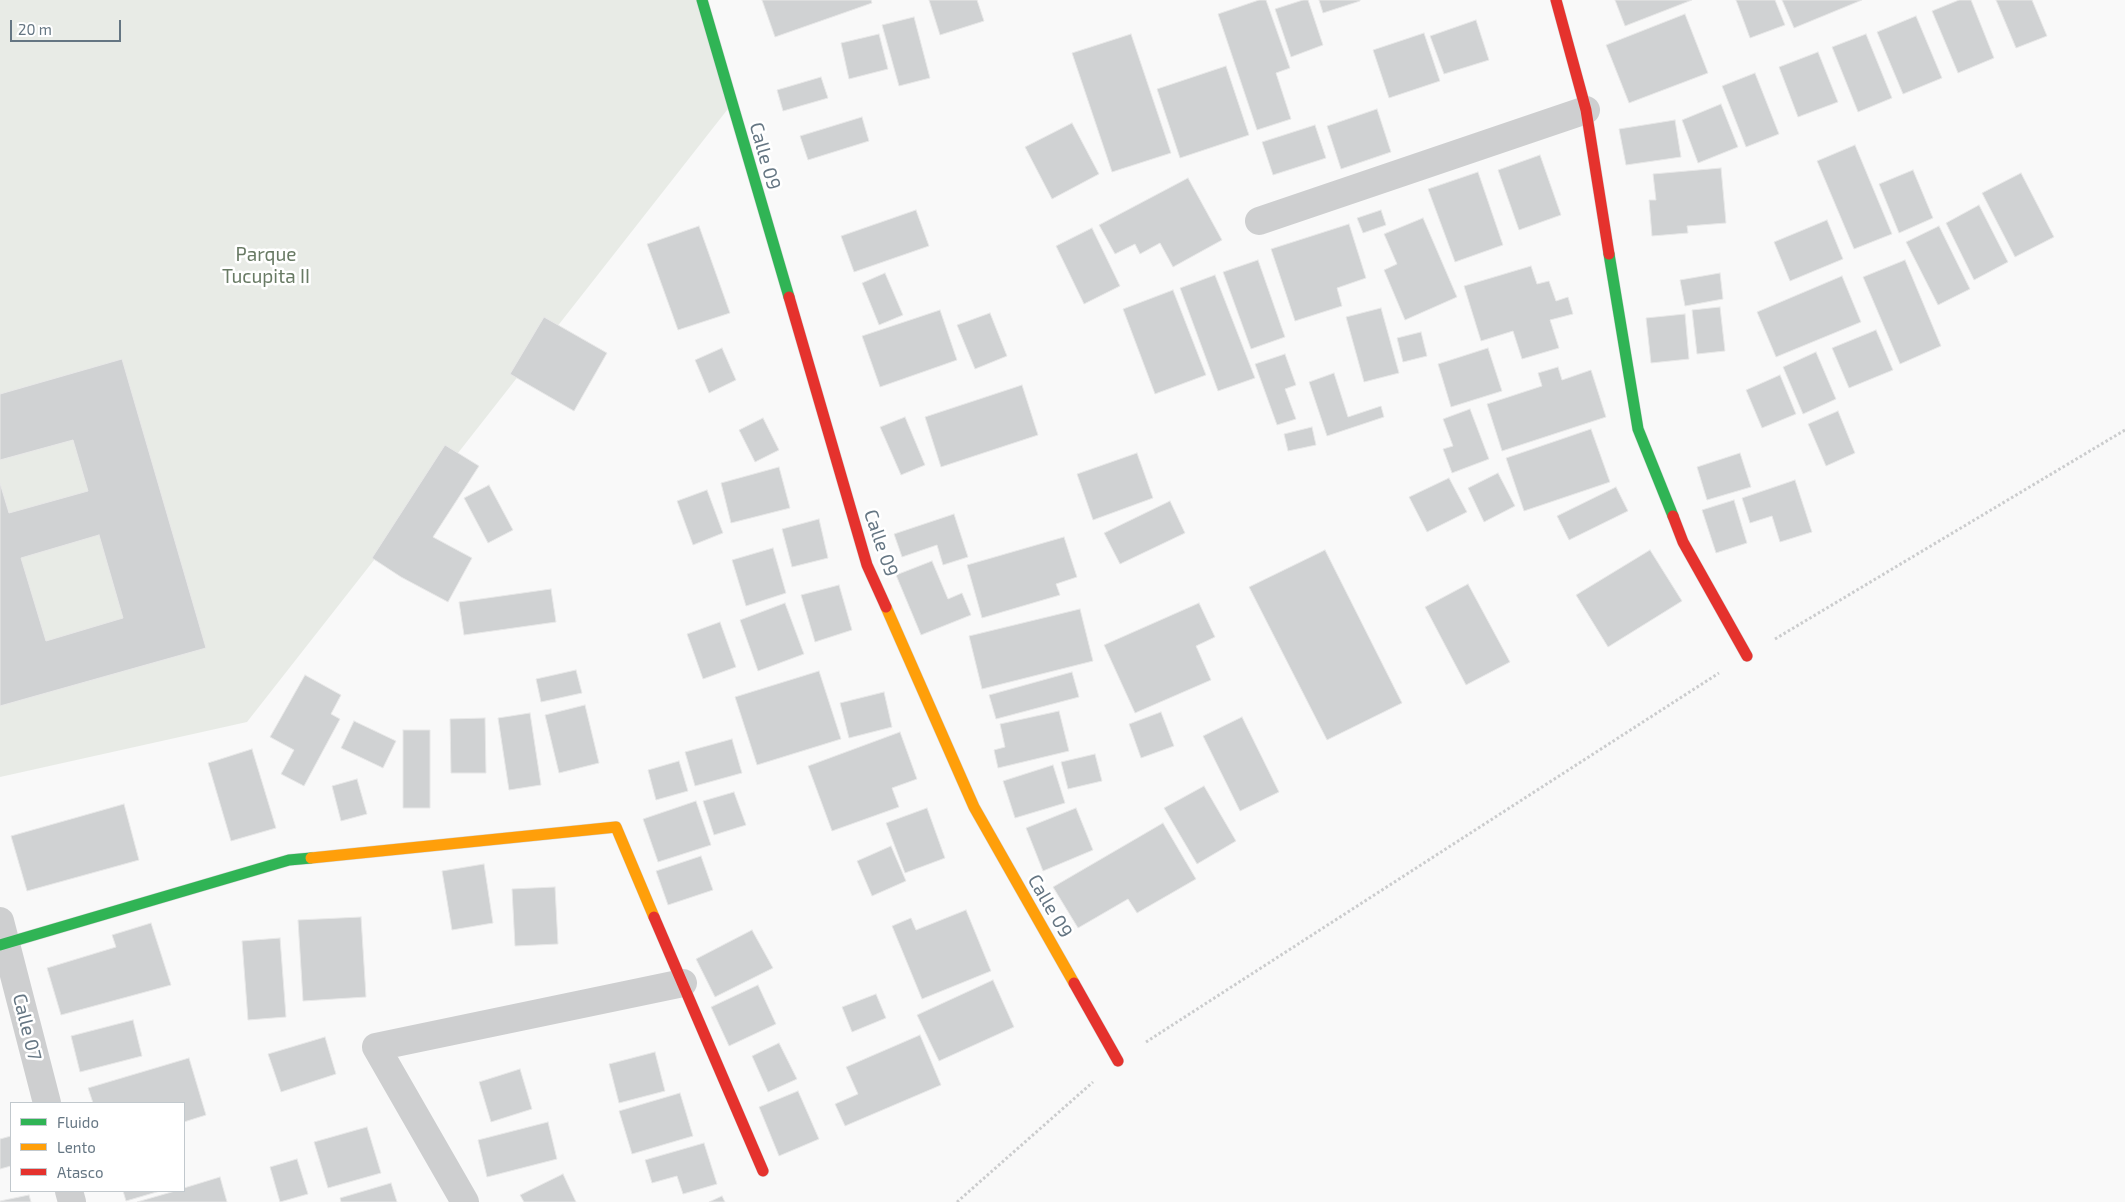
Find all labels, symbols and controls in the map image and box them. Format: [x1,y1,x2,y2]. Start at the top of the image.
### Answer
scale bar [12,10,124,42]
text: 20 m [18,20,52,38]
street label: Calle 09 [744,120,786,192]
park label: Parque Tucupita II [222,244,310,288]
street label: Calle 09 [859,507,903,579]
street label: Calle 09 [1023,870,1077,942]
street label: Calle 07 [8,991,46,1063]
legend [10,1102,185,1192]
text: Fluido [57,1113,99,1131]
text: Lento [57,1138,96,1156]
text: Atasco [57,1163,103,1181]

